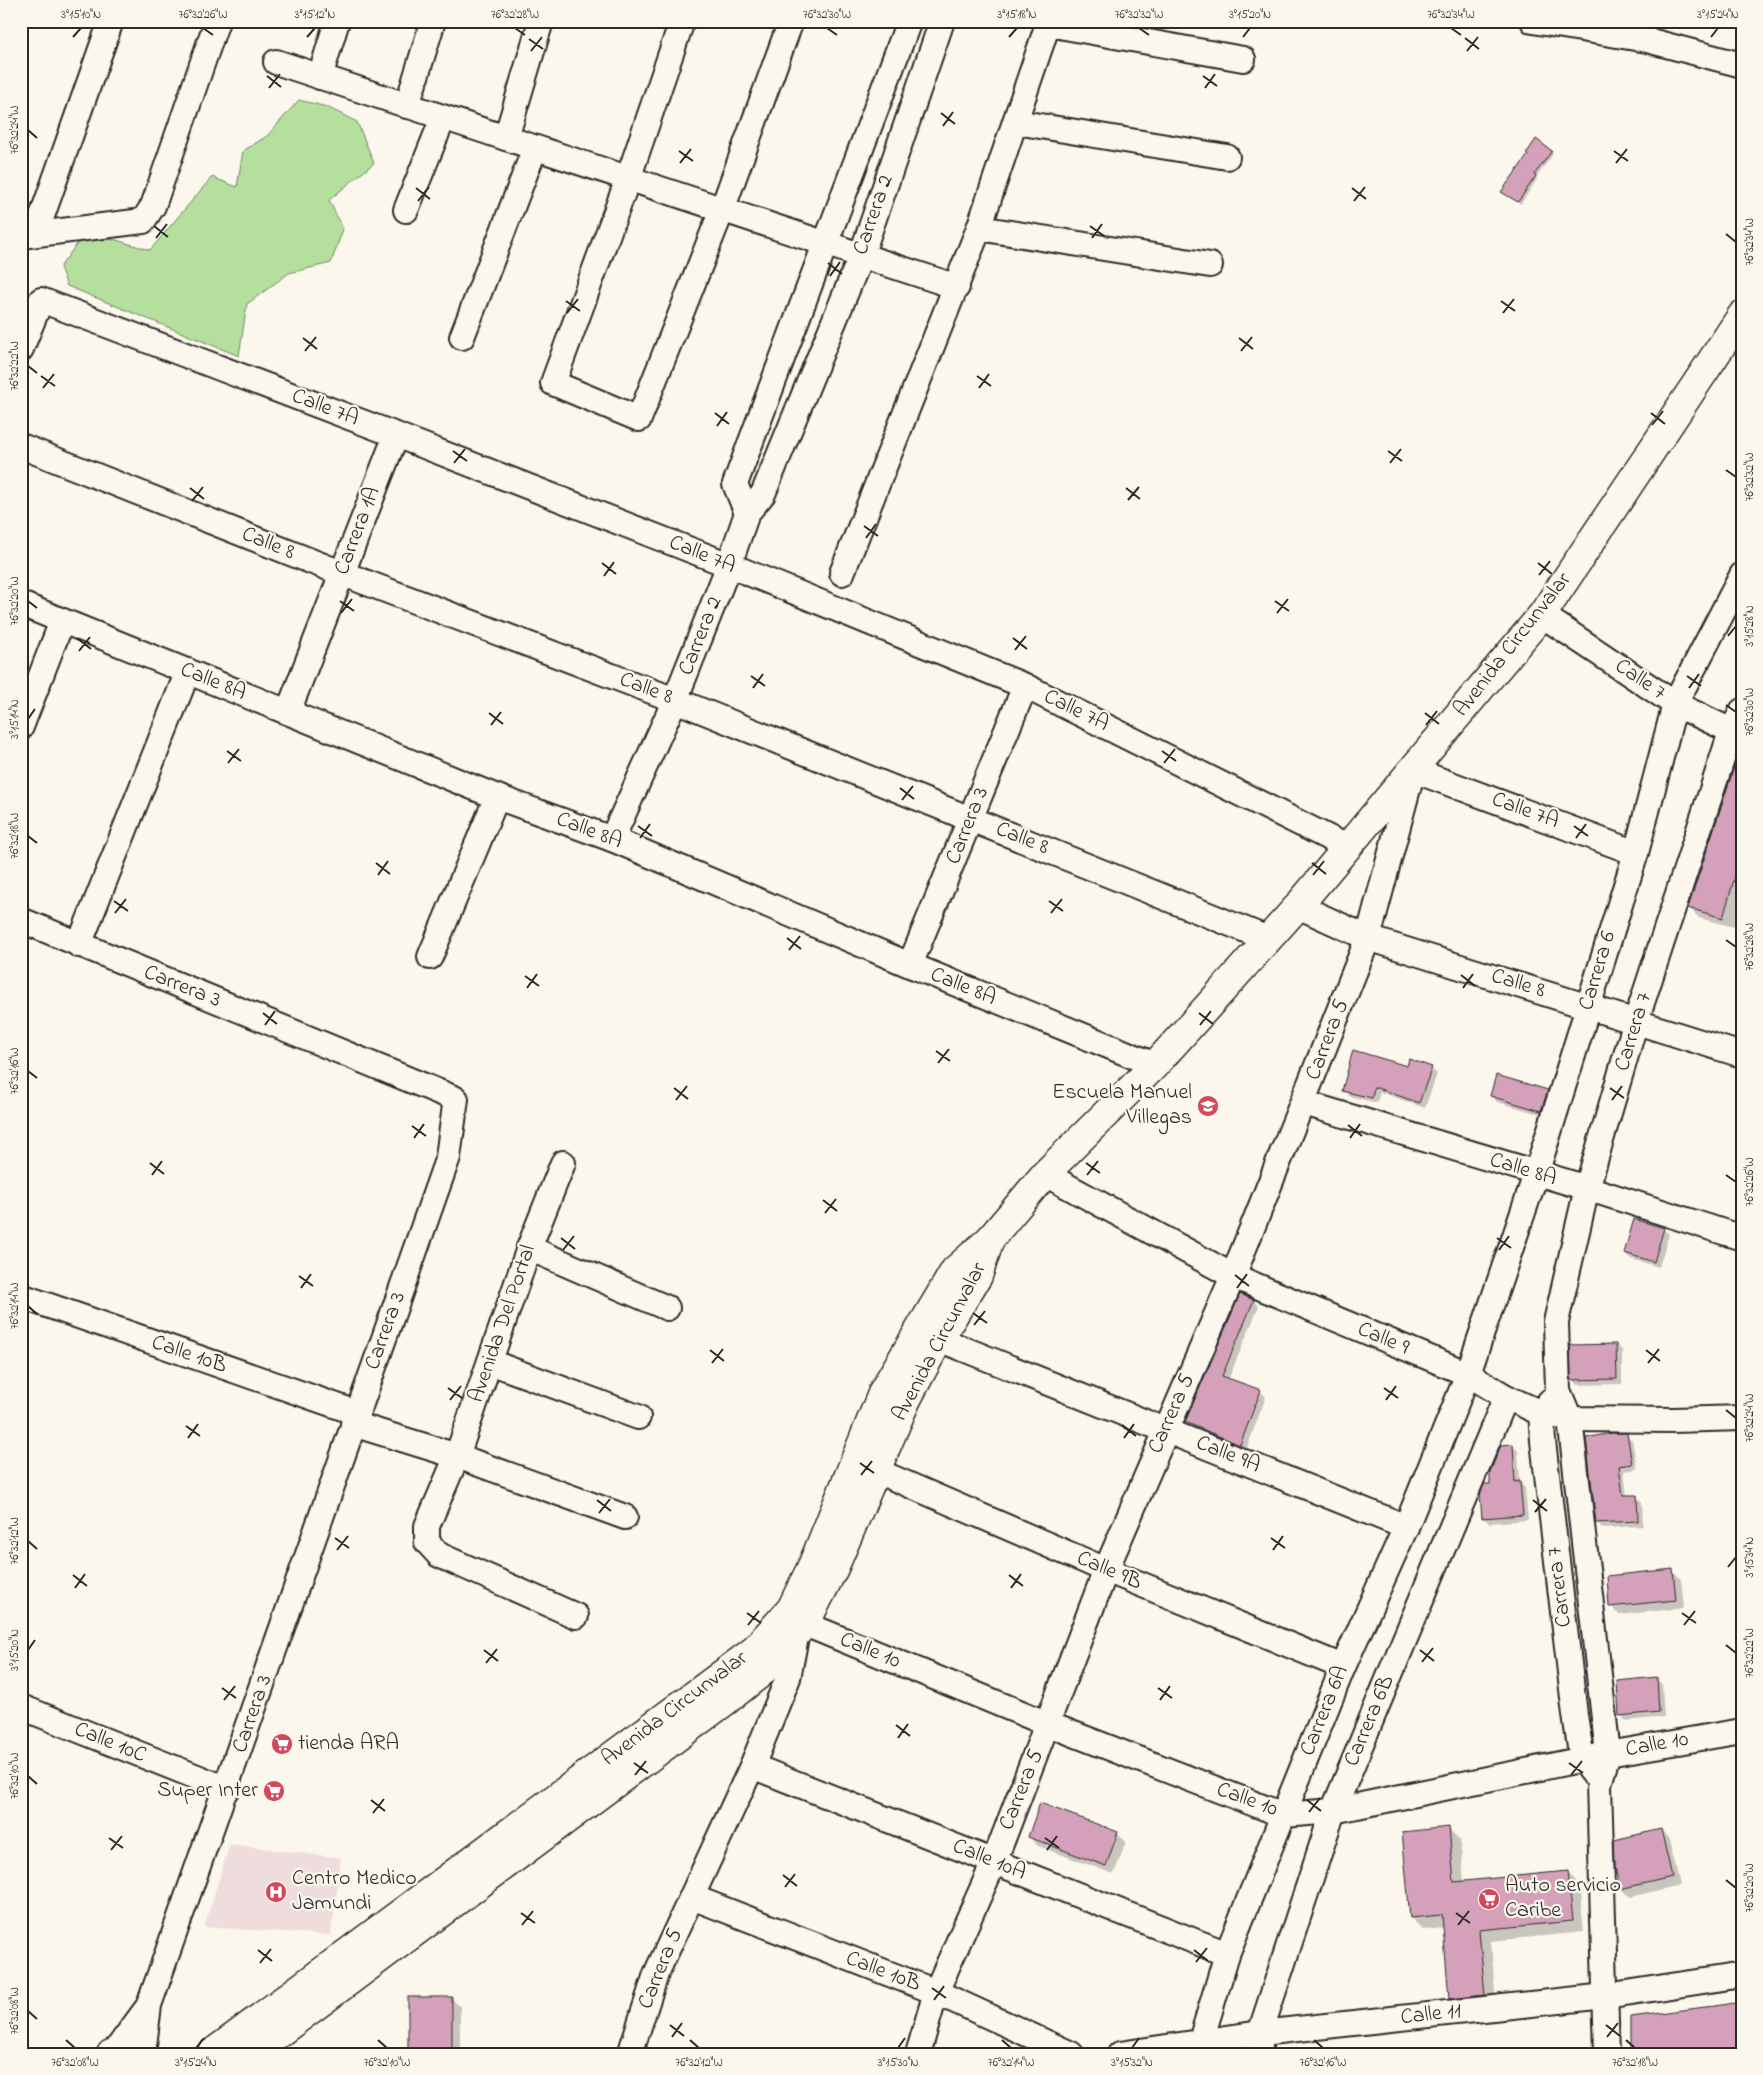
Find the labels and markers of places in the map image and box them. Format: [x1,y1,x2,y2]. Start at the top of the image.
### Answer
place label: Escuela Manuel Villegas [1052,1077,1192,1135]
school or university icon: Escuela Manuel Villegas [1196,1094,1220,1118]
place label: tienda ARA [298,1728,399,1760]
supermarket icon: tienda ARA [270,1732,294,1756]
place label: Super Inter [157,1775,258,1807]
supermarket icon: Super Inter [262,1779,286,1803]
place label: Centro Medico Jamundi [292,1863,417,1920]
place label: Auto servicio Caribe [1505,1870,1621,1927]
hospital icon: Centro Medico Jamundi [264,1880,288,1904]
supermarket icon: Auto servicio Caribe [1477,1887,1501,1911]

